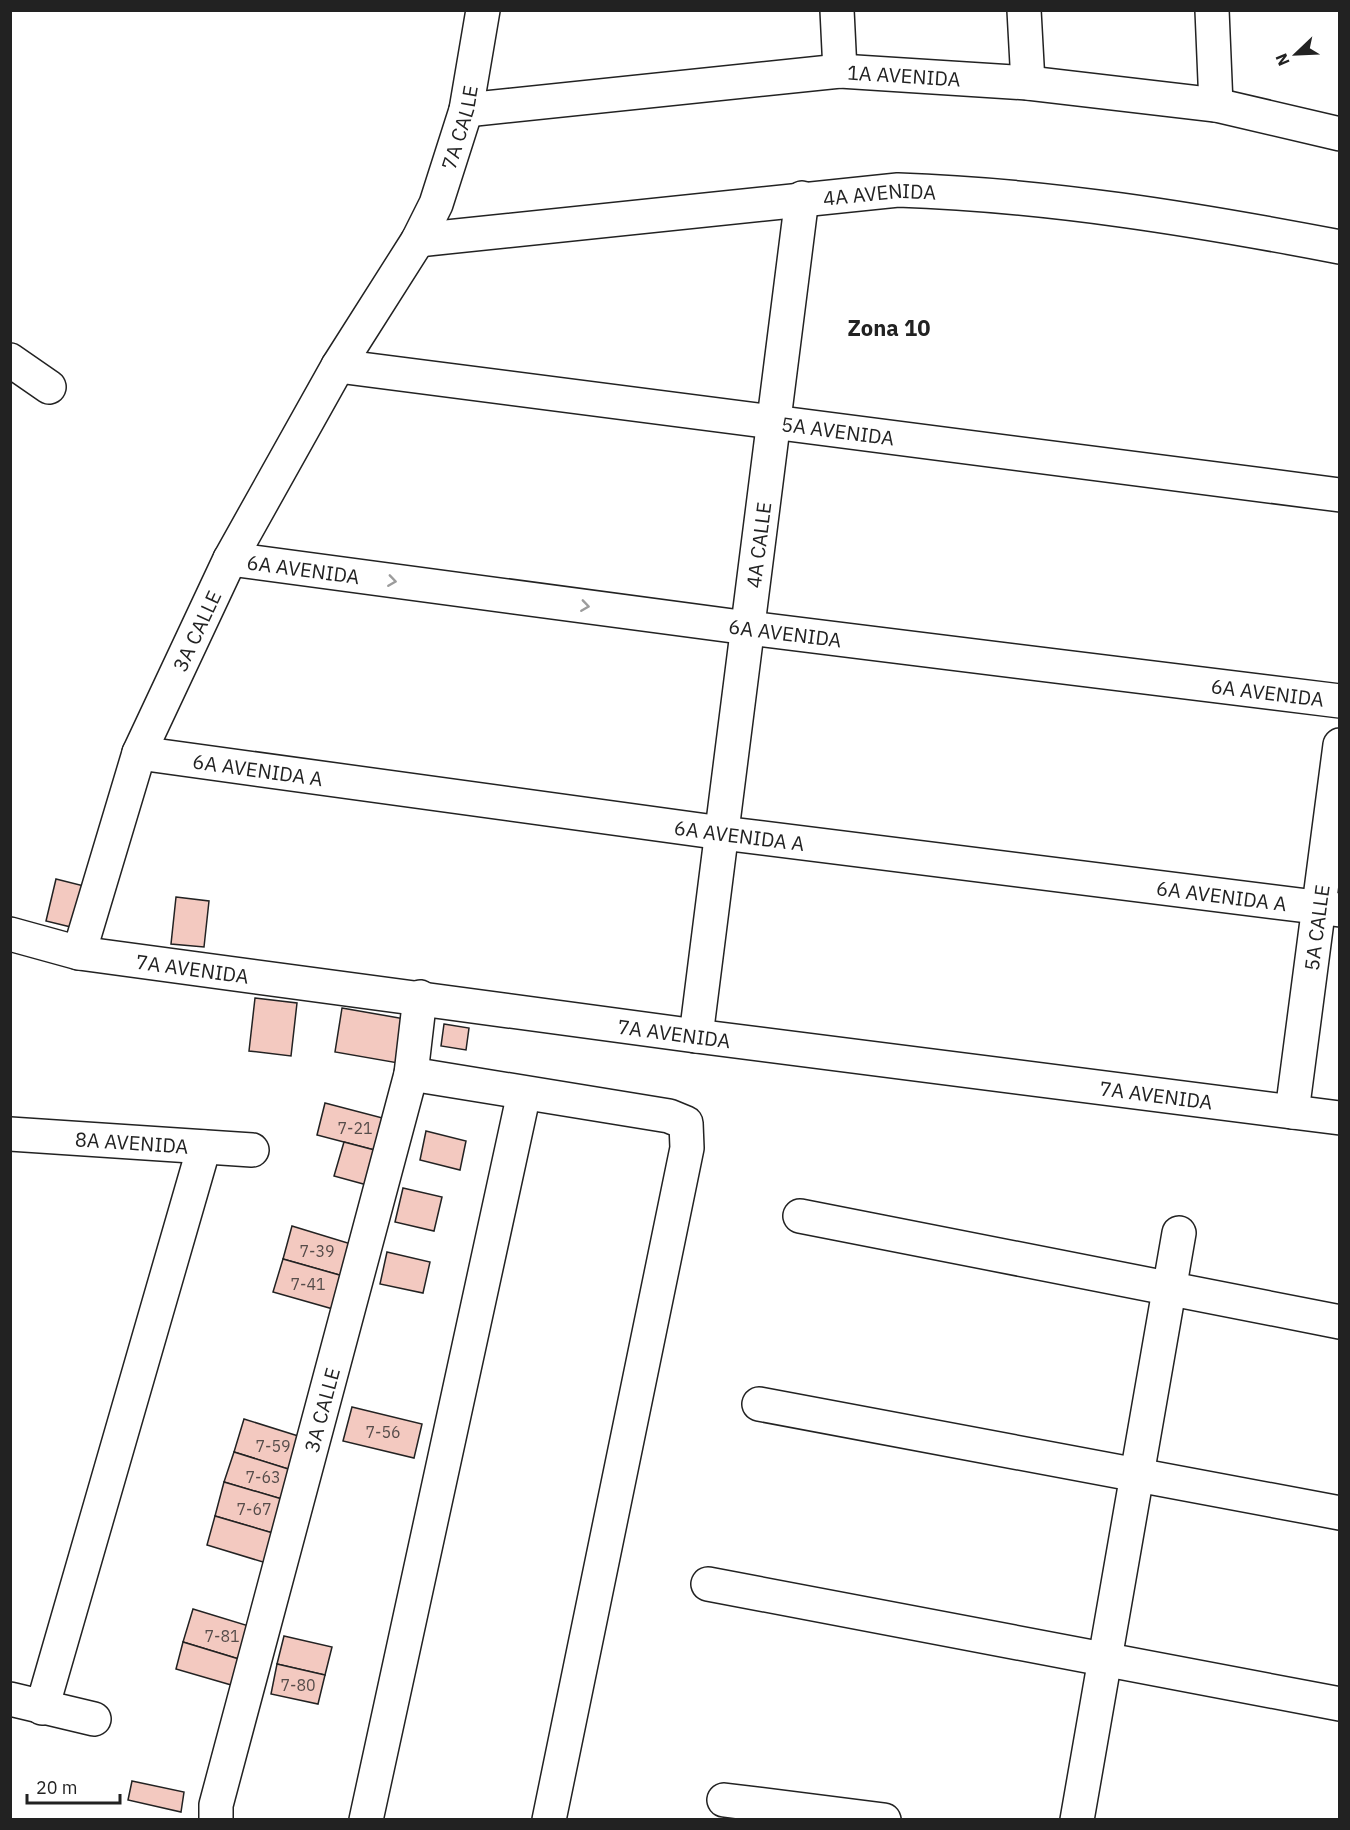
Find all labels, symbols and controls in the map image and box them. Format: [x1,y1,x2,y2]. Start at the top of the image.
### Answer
north arrow [1266,24,1326,84]
text: N [1271,51,1294,69]
street label: 1A AVENIDA [846,58,962,92]
street label: 7A CALLE [434,83,483,173]
street label: 4A AVENIDA [822,176,937,211]
district label: Zona 10 [848,313,930,342]
street label: 5A AVENIDA [780,410,896,451]
street label: 4A CALLE [739,500,777,590]
street label: 6A AVENIDA [245,548,362,590]
one-way arrow [387,574,396,586]
street label: 3A CALLE [166,586,227,676]
one-way arrow [580,600,590,612]
street label: 6A AVENIDA [727,612,843,653]
street label: 6A AVENIDA [1209,672,1326,712]
street label: 6A AVENIDA A [191,747,325,792]
street label: 6A AVENIDA A [673,813,806,857]
street label: 6A AVENIDA A [1155,874,1289,917]
street label: 5A CALLE [1297,883,1335,972]
street label: 7A AVENIDA [134,947,251,989]
street label: 7A AVENIDA [616,1012,732,1054]
street label: 7A AVENIDA [1098,1074,1214,1115]
house number: 7-21 [337,1118,373,1138]
street label: 8A AVENIDA [74,1125,189,1159]
house number: 7-39 [299,1241,335,1261]
house number: 7-41 [290,1274,326,1294]
street label: 3A CALLE [297,1365,346,1455]
house number: 7-56 [365,1422,401,1442]
house number: 7-59 [255,1436,291,1456]
house number: 7-63 [245,1467,281,1487]
house number: 7-67 [236,1499,272,1519]
house number: 7-81 [204,1626,240,1646]
house number: 7-80 [280,1675,316,1695]
scale bar [27,1767,120,1805]
text: 20 m [36,1776,78,1799]

